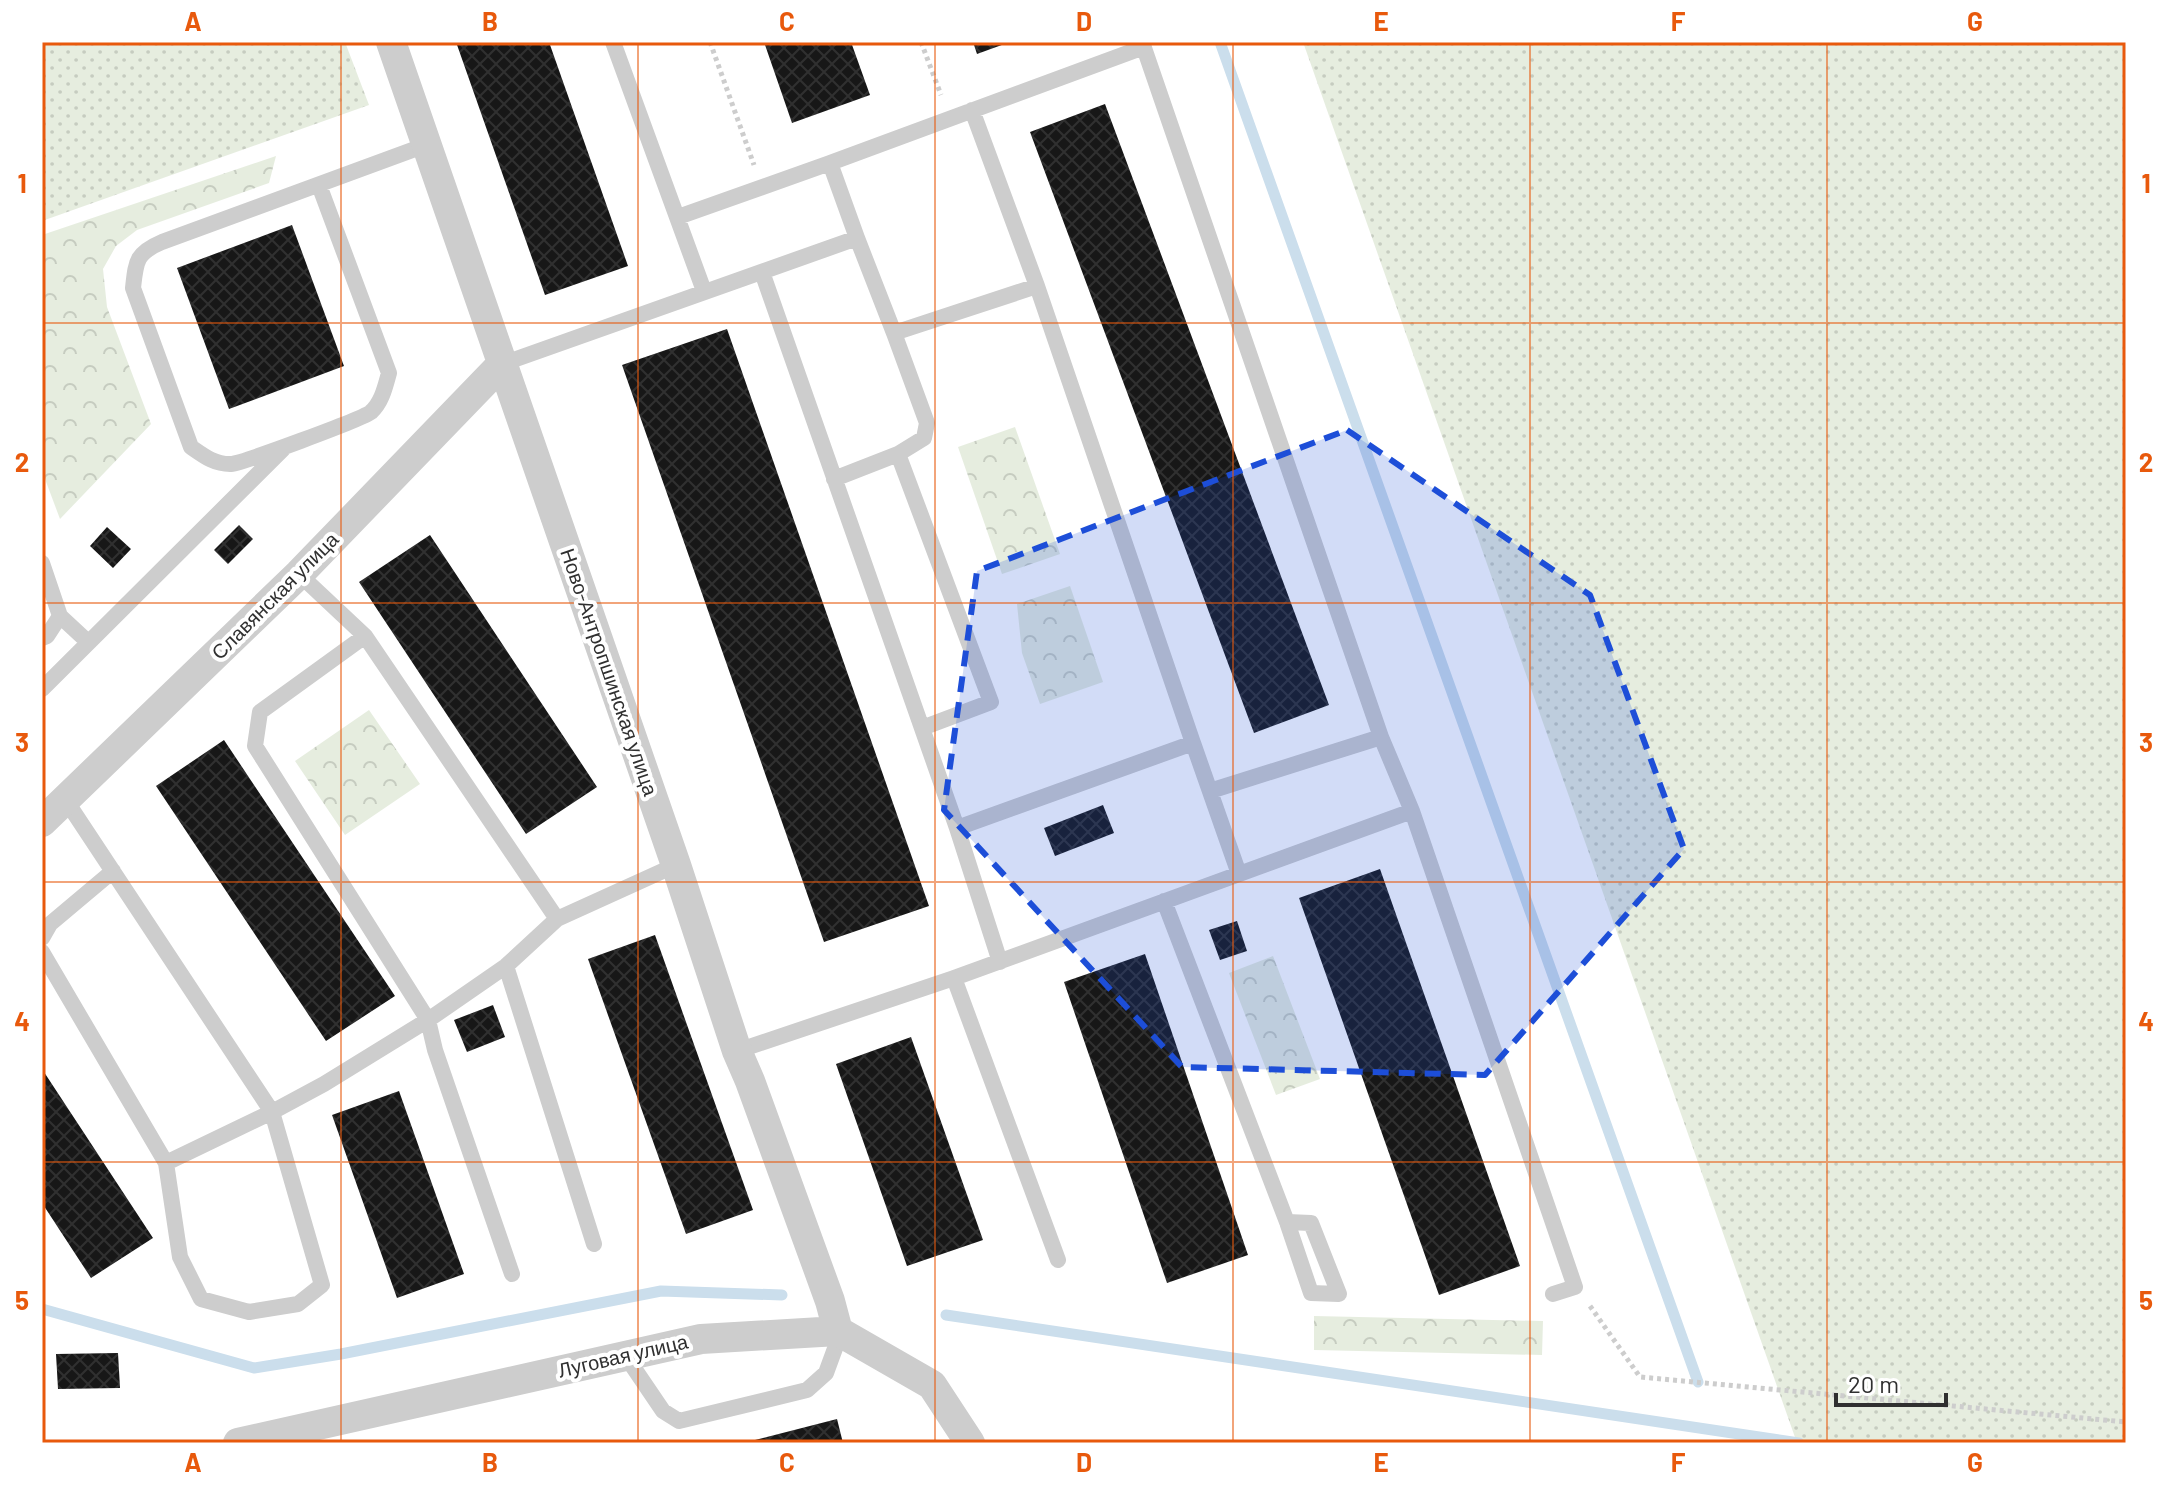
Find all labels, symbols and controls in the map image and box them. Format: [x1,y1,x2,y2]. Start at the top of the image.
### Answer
text: A [184,5,202,36]
text: B [482,5,498,36]
text: C [779,5,795,36]
text: D [1076,5,1092,36]
text: E [1373,5,1389,36]
text: F [1671,5,1686,36]
text: G [1967,5,1983,36]
text: 1 [17,167,27,198]
text: 1 [2141,167,2151,198]
text: 2 [15,446,29,477]
text: 2 [2139,446,2153,477]
street label: Славянская улица [206,526,343,664]
street label: Ново-Антропшинская улица [556,545,664,799]
text: 3 [15,726,29,757]
text: 3 [2139,726,2153,757]
text: 4 [14,1005,30,1036]
text: 4 [2138,1005,2154,1036]
text: 5 [15,1284,29,1315]
text: 5 [2139,1284,2153,1315]
street label: Луговая улица [555,1328,691,1382]
scale bar [1836,1357,1946,1407]
text: 20 m [1848,1369,1899,1398]
text: A [184,1446,202,1477]
text: B [482,1446,498,1477]
text: C [779,1446,795,1477]
text: D [1076,1446,1092,1477]
text: E [1373,1446,1389,1477]
text: F [1671,1446,1686,1477]
text: G [1967,1446,1983,1477]

